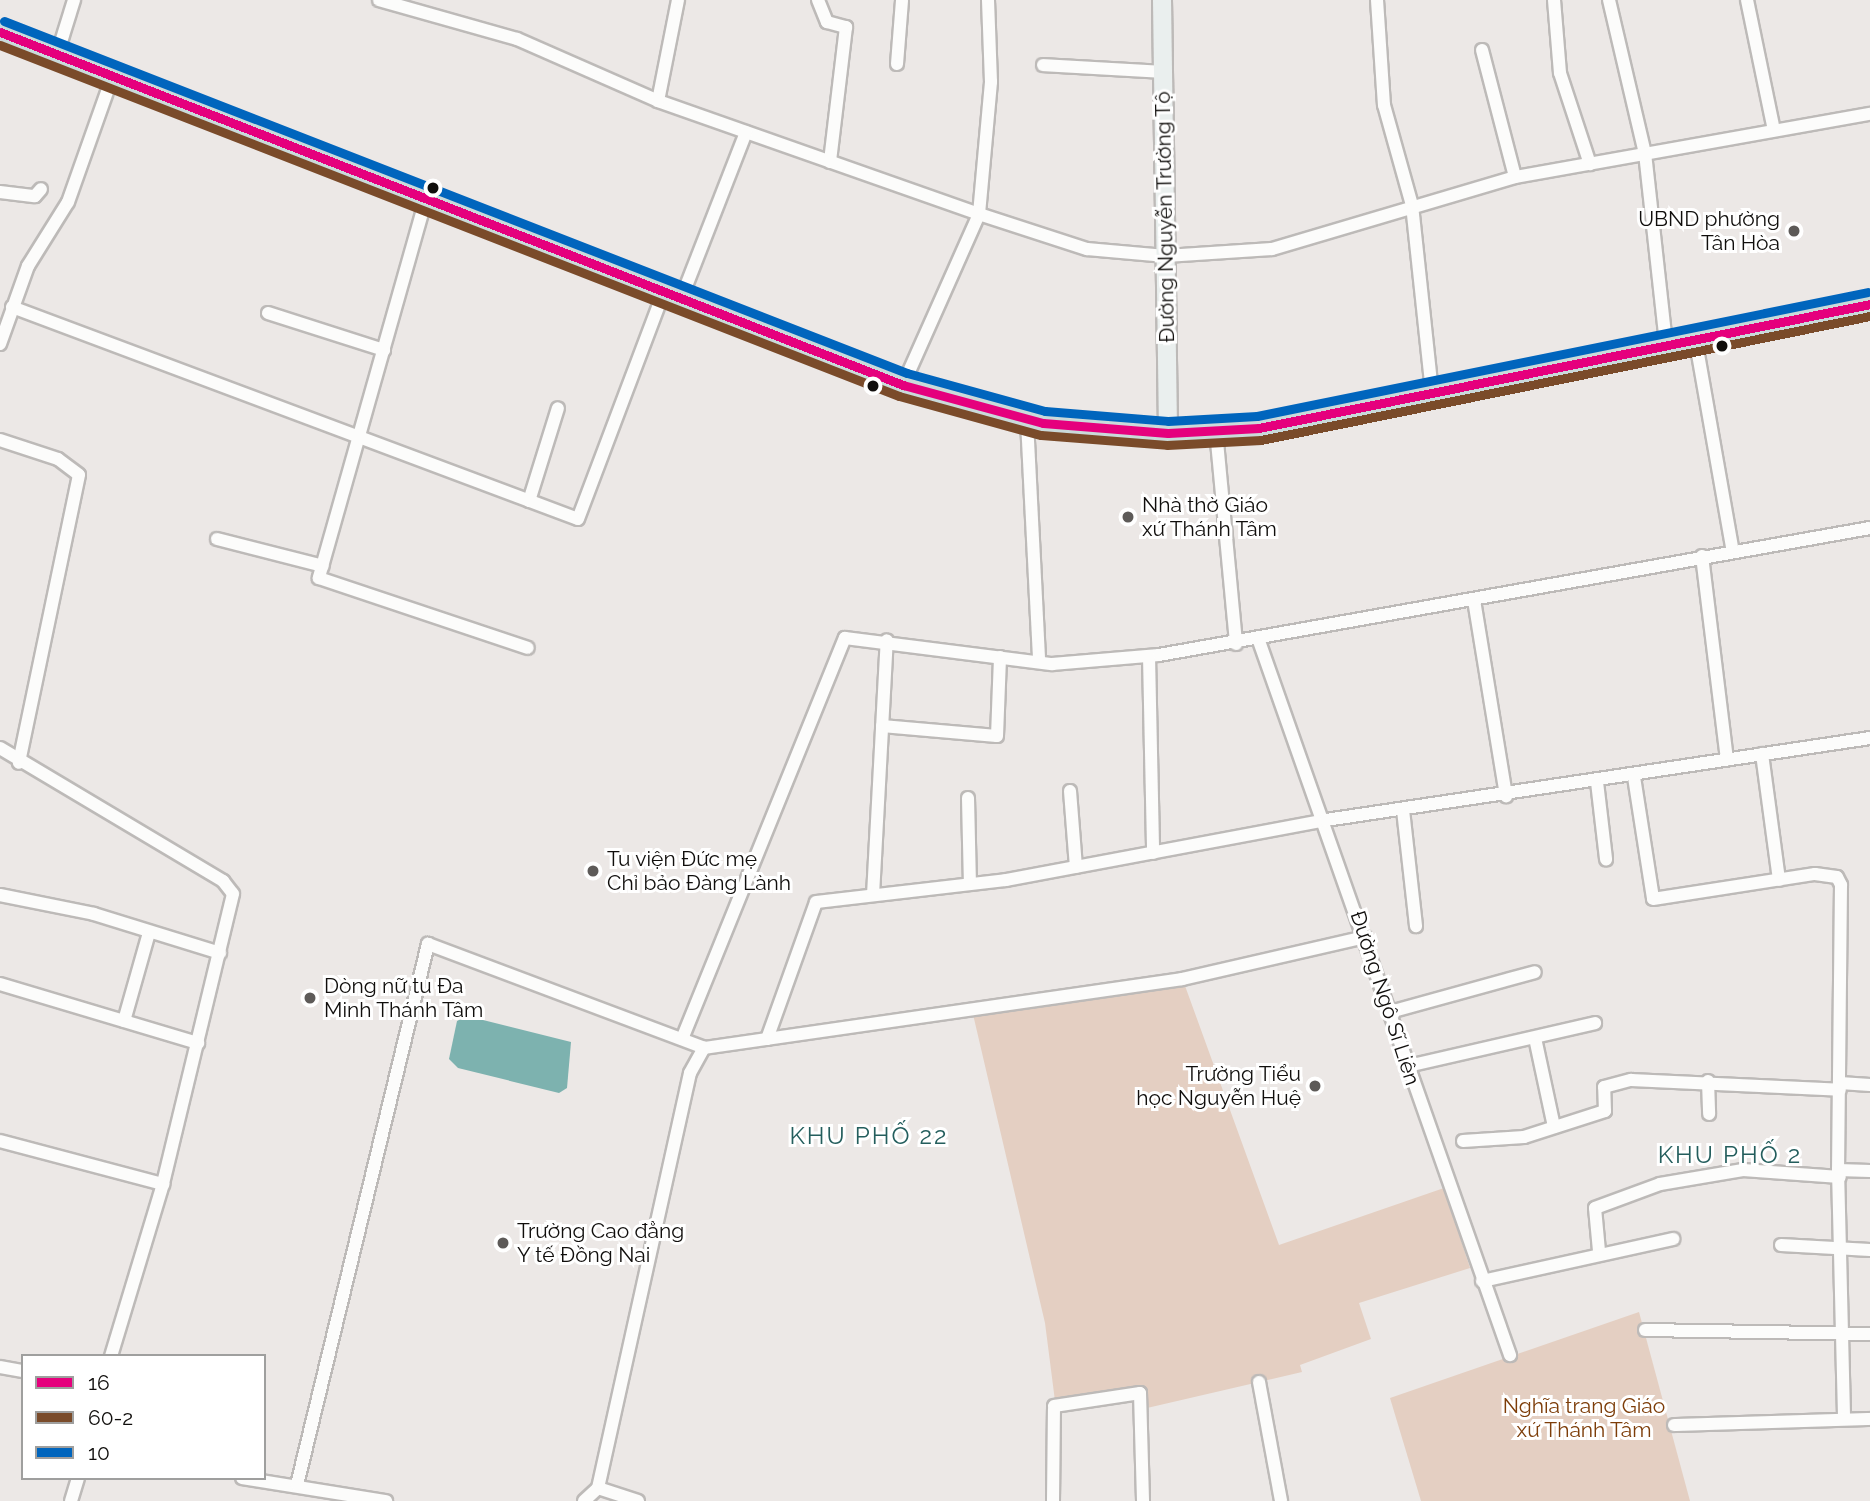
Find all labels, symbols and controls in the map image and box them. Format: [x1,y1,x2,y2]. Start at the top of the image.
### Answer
street label: Đường Nguyễn Trường Tộ [1150,90,1180,344]
unlabelled marker [426,181,440,195]
place label: UBND phường Tân Hòa [1638,206,1780,256]
marker: UBND phường Tân Hòa [1786,223,1802,239]
unlabelled marker [1715,339,1729,353]
unlabelled marker [866,379,880,393]
place label: Nhà thờ Giáo xứ Thánh Tâm [1142,492,1278,542]
marker: Nhà thờ Giáo xứ Thánh Tâm [1120,509,1136,525]
place label: Tu viện Đức mẹ Chỉ bảo Đàng Lành [607,846,791,896]
marker: Tu viện Đức mẹ Chỉ bảo Đàng Lành [585,863,601,879]
street label: Đường Ngô Sĩ Liên [1345,908,1425,1088]
place label: Dòng nữ tu Đa Minh Thánh Tâm [324,973,485,1023]
marker: Dòng nữ tu Đa Minh Thánh Tâm [302,990,318,1006]
place label: Trường Tiểu học Nguyễn Huệ [1136,1061,1301,1111]
marker: Trường Tiểu học Nguyễn Huệ [1307,1078,1323,1094]
district label: KHU PHỐ 22 [791,1122,947,1150]
district label: KHU PHỐ 2 [1659,1141,1801,1169]
place label: Trường Cao đẳng Y tế Đồng Nai [517,1218,684,1268]
marker: Trường Cao đẳng Y tế Đồng Nai [495,1235,511,1251]
legend [21,1354,266,1480]
text: 16 [88,1370,110,1395]
park label: Nghĩa trang Giáo xứ Thánh Tâm [1503,1393,1665,1443]
text: 60-2 [88,1405,133,1430]
text: 10 [88,1440,110,1465]

